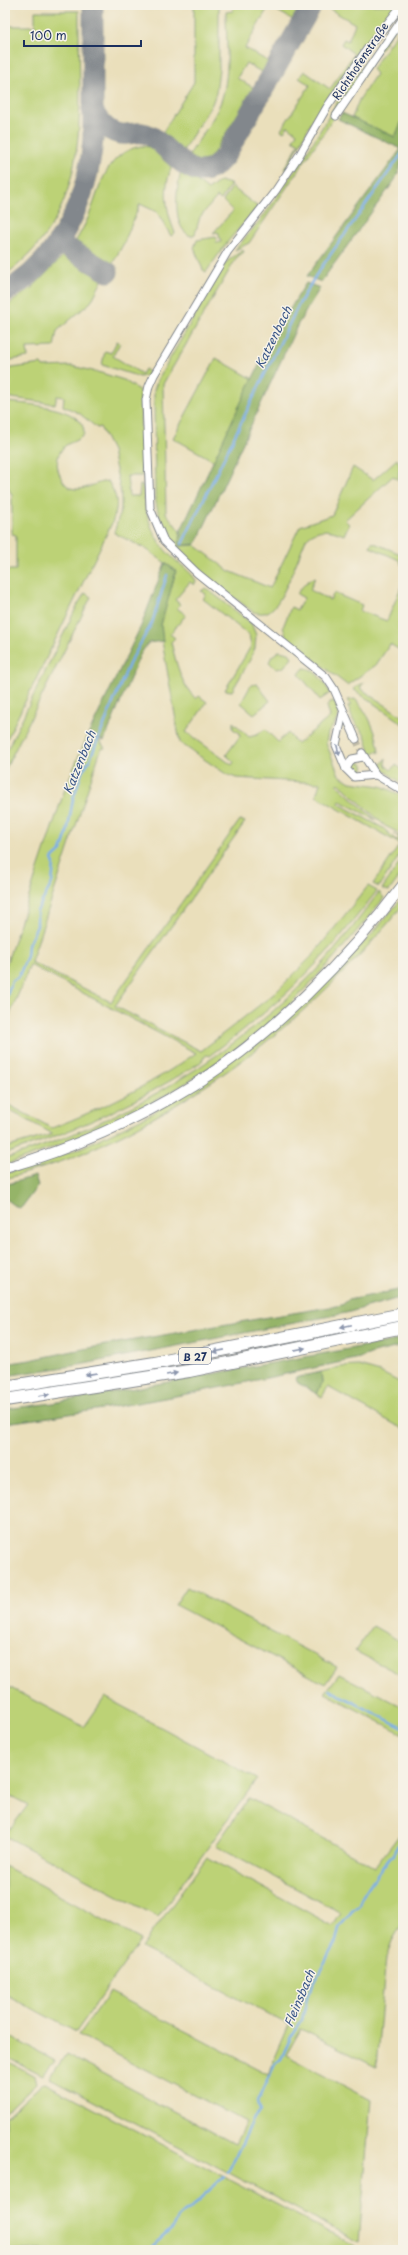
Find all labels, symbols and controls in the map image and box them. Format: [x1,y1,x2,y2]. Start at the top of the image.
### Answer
street label: Richthofenstraße [328,19,392,103]
scale bar [24,22,141,48]
text: 100 m [30,26,67,44]
water label: Katzenbach [250,302,296,371]
water label: Katzenbach [58,727,100,796]
one-way arrow [335,744,341,756]
one-way arrow [340,1323,353,1329]
one-way arrow [293,1346,306,1352]
road number: B 27 [179,1348,211,1364]
one-way arrow [213,1348,225,1354]
one-way arrow [166,1370,178,1376]
one-way arrow [85,1371,97,1377]
one-way arrow [38,1392,50,1398]
water label: Fleinsbach [279,1966,319,2029]

